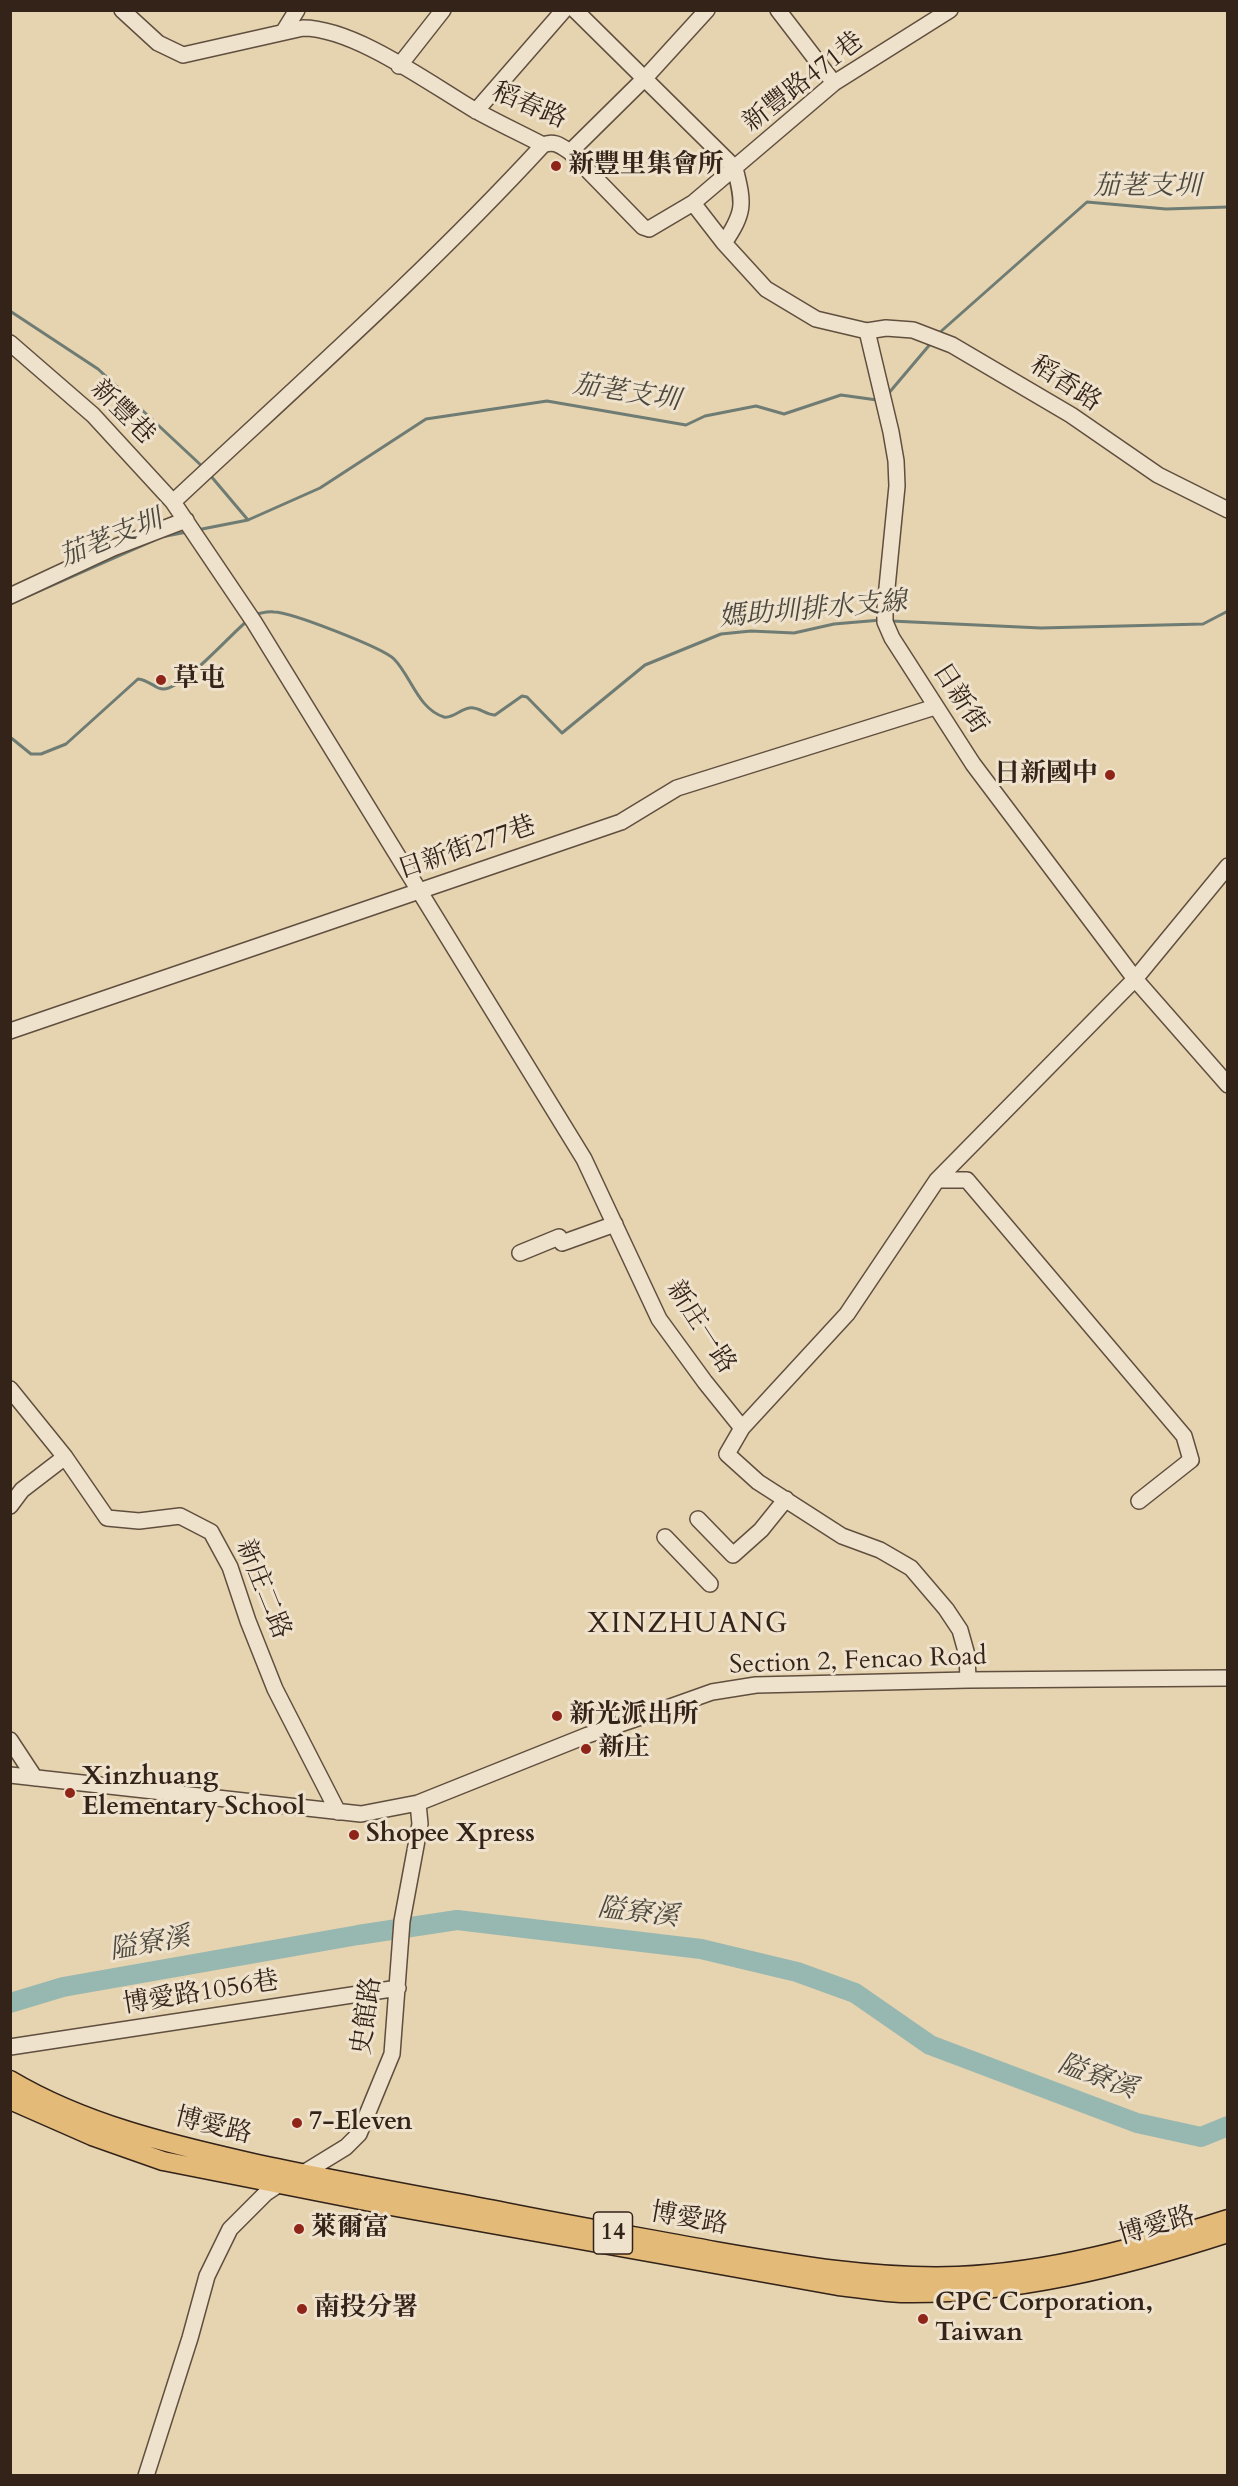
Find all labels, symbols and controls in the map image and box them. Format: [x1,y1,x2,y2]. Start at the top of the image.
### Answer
street label: 新豐路471巷 [738,26,870,140]
street label: 稻春路 [487,77,571,137]
place label: 新豐里集會所 [568,150,724,182]
marker: 新豐里集會所 [549,159,563,173]
water label: 茄荖支圳 [1093,172,1201,204]
street label: 稻香路 [1024,351,1106,419]
water label: 茄荖支圳 [570,370,682,418]
street label: 新豐巷 [83,374,161,452]
water label: 茄荖支圳 [55,505,167,575]
water label: 媽助圳排水支線 [717,587,909,635]
street label: 日新街 [925,658,993,740]
place label: 草屯 [173,664,225,696]
marker: 草屯 [154,673,168,687]
place label: 日新國中 [994,759,1098,791]
marker: 日新國中 [1103,768,1117,782]
street label: 日新街277巷 [394,811,540,887]
street label: 新庄一路 [659,1276,741,1380]
street label: 新庄二路 [228,1536,296,1644]
district label: XINZHUANG [587,1609,789,1643]
street label: Section 2, Fencao Road [729,1642,987,1682]
place label: 新光派出所 [569,1700,699,1732]
marker: 新光派出所 [550,1709,564,1723]
place label: 新庄 [598,1733,650,1765]
marker: 新庄 [579,1742,593,1756]
place label: Xinzhuang Elementary School [82,1762,305,1823]
marker: Xinzhuang Elementary School [63,1786,77,1800]
place label: Shopee Xpress [366,1819,535,1851]
marker: Shopee Xpress [347,1828,361,1842]
water label: 隘寮溪 [596,1893,680,1935]
water label: 隘寮溪 [107,1922,193,1968]
street label: 博愛路1056巷 [121,1966,281,2022]
street label: 史館路 [347,1975,389,2057]
water label: 隘寮溪 [1053,2049,1141,2107]
street label: 博愛路 [171,2102,255,2152]
place label: 7-Eleven [309,2107,412,2139]
marker: 7-Eleven [290,2116,304,2130]
street label: 博愛路 [648,2198,730,2242]
street label: 博愛路 [1115,2201,1199,2253]
road number: 14 [594,2212,632,2254]
place label: 萊爾富 [311,2213,389,2245]
marker: 萊爾富 [292,2222,306,2236]
place label: CPC Corporation, Taiwan [935,2288,1153,2350]
place label: 南投分署 [314,2293,418,2325]
marker: 南投分署 [295,2302,309,2316]
marker: CPC Corporation, Taiwan [916,2312,930,2326]

